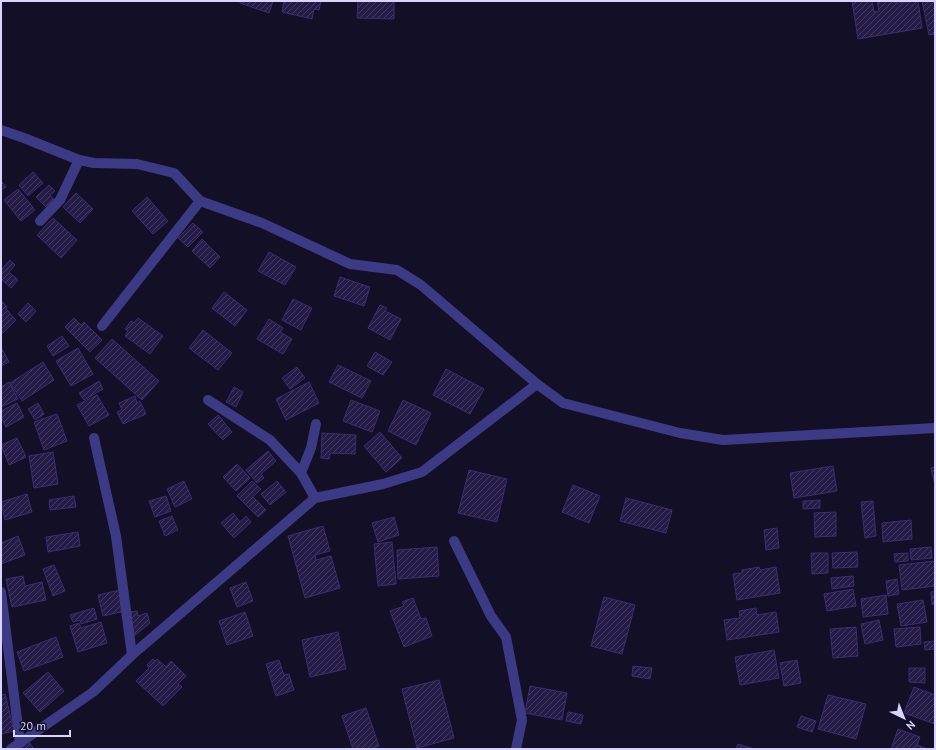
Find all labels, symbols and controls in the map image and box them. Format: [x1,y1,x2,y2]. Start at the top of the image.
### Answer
north arrow [884,698,924,738]
scale bar [14,712,70,738]
text: 20 m [20,718,46,733]
text: N [903,718,918,733]

